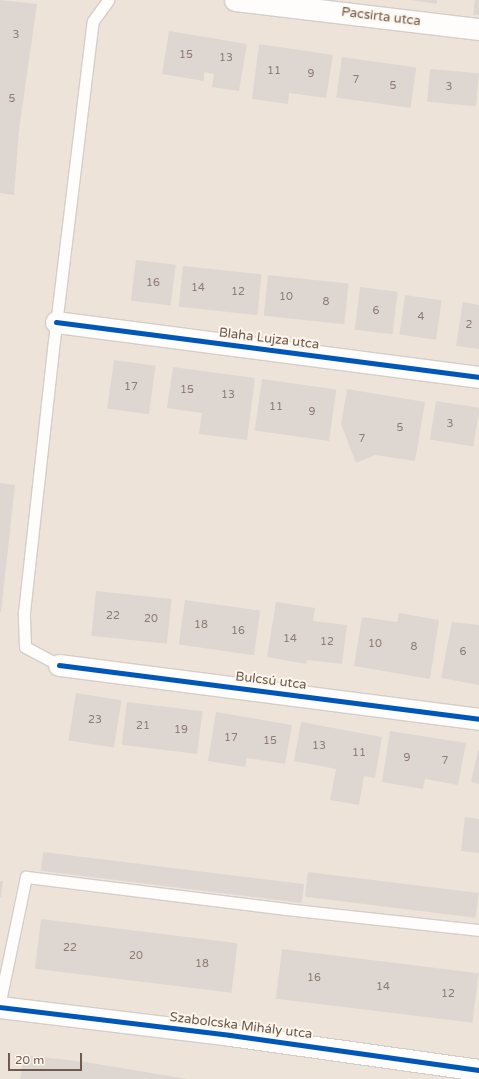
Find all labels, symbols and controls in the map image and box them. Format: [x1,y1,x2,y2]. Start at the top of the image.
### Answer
street label: Pacsirta utca [340,4,422,30]
house number: 3 [13,28,19,42]
house number: 15 [179,48,193,62]
house number: 13 [219,51,233,65]
house number: 11 [267,64,281,78]
house number: 9 [308,67,314,81]
house number: 7 [353,73,359,87]
house number: 5 [390,79,396,93]
house number: 3 [446,80,452,94]
house number: 5 [9,92,15,106]
house number: 16 [146,276,160,290]
house number: 14 [191,281,205,295]
house number: 12 [231,285,245,299]
house number: 10 [279,290,293,304]
house number: 8 [323,295,329,309]
house number: 6 [373,304,379,318]
house number: 4 [418,310,424,324]
house number: 2 [466,318,472,332]
street label: Blaha Lujza utca [218,325,320,353]
house number: 17 [124,380,138,394]
house number: 15 [180,383,194,397]
house number: 13 [221,388,235,402]
house number: 11 [269,400,283,414]
house number: 9 [309,405,315,419]
house number: 3 [447,417,453,431]
house number: 5 [397,421,403,435]
house number: 7 [359,432,365,446]
house number: 22 [106,609,120,623]
house number: 20 [144,612,158,626]
house number: 18 [194,618,208,632]
house number: 16 [231,624,245,638]
house number: 14 [283,632,297,646]
house number: 12 [320,635,334,649]
house number: 10 [368,637,382,651]
house number: 8 [411,640,417,654]
house number: 6 [460,645,466,659]
street label: Bulcsú utca [235,669,307,693]
house number: 23 [88,713,102,727]
house number: 21 [136,719,150,733]
house number: 19 [174,723,188,737]
house number: 17 [224,731,238,745]
house number: 15 [263,734,277,748]
house number: 13 [312,739,326,753]
house number: 11 [352,746,366,760]
house number: 9 [404,751,410,765]
house number: 7 [442,754,448,768]
house number: 22 [63,941,77,955]
house number: 20 [129,949,143,963]
house number: 18 [195,957,209,971]
house number: 16 [307,971,321,985]
house number: 14 [376,980,390,994]
house number: 12 [441,987,455,1001]
street label: Szabolcska Mihály utca [169,1010,313,1042]
scale bar [10,1045,84,1071]
text: 20 m [15,1053,44,1067]

